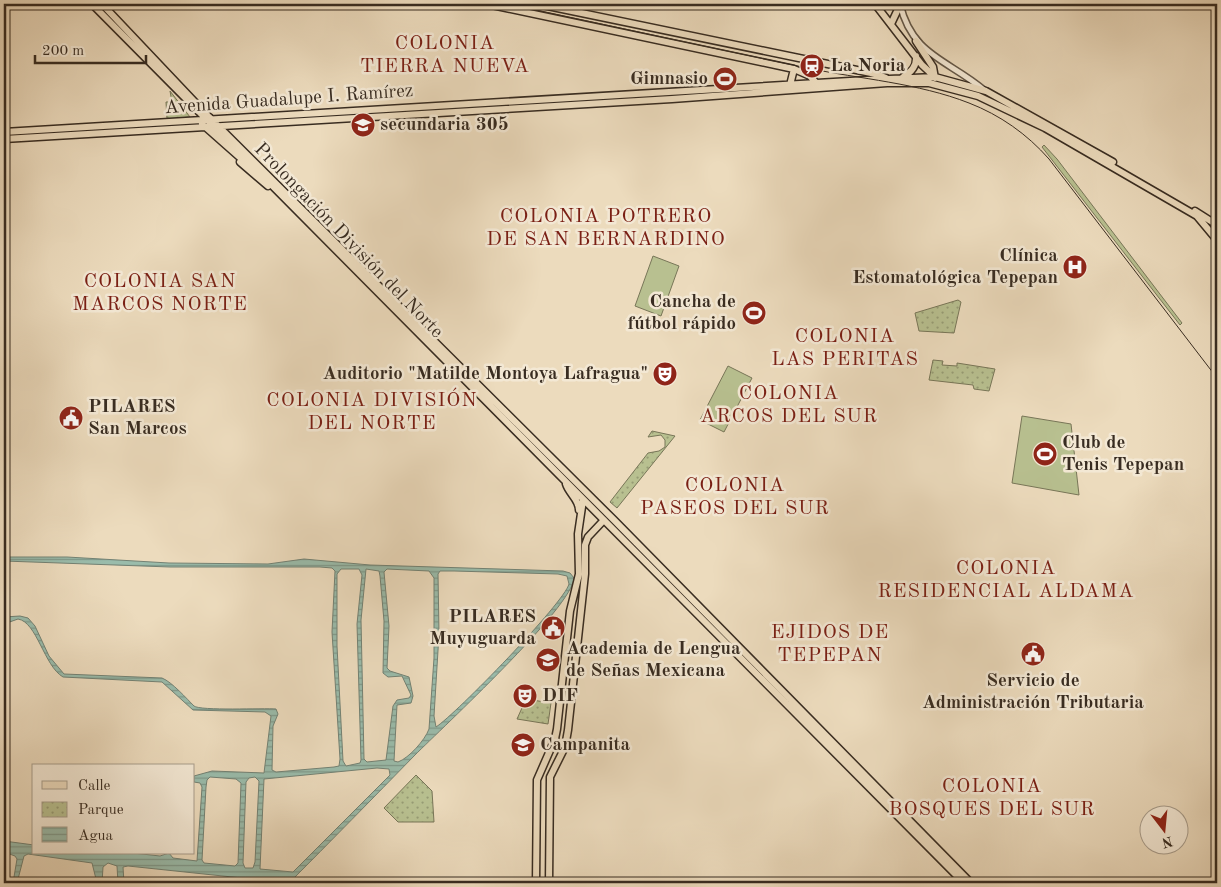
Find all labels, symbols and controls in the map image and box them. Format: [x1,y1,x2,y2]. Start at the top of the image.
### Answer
scale bar [35,32,146,64]
district label: COLONIA TIERRA NUEVA [360,34,530,77]
text: 200 m [42,44,84,59]
station icon: La Noria [799,53,825,79]
place label: La Noria [830,57,906,76]
sports icon: Gimnasio [712,66,738,92]
place label: Gimnasio [630,70,708,89]
street label: Avenida Guadalupe I. Ramírez [164,82,414,118]
school or university icon: secundaria 305 [350,112,376,138]
place label: secundaria 305 [380,116,509,135]
street label: Prolongación División del Norte [250,140,446,342]
district label: COLONIA POTRERO DE SAN BERNARDINO [486,207,726,250]
place label: Clínica Estomatológica Tepepan [852,247,1058,288]
hospital icon: Clínica Estomatológica Tepepan [1062,254,1088,280]
district label: COLONIA SAN MARCOS NORTE [72,272,248,315]
place label: Cancha de fútbol rápido [628,293,736,334]
sports icon: Cancha de fútbol rápido [741,300,767,326]
district label: COLONIA LAS PERITAS [771,327,919,370]
theatre icon: Auditorio "Matilde Montoya Lafragua" [652,361,678,387]
place label: Auditorio "Matilde Montoya Lafragua" [322,365,648,384]
district label: COLONIA ARCOS DEL SUR [700,384,878,427]
district label: COLONIA DIVISIÓN DEL NORTE [266,387,478,434]
place label: PILARES San Marcos [88,398,187,439]
public building icon: PILARES San Marcos [58,405,84,431]
place label: Club de Tenis Tepepan [1062,434,1184,475]
sports icon: Club de Tenis Tepepan [1032,441,1058,467]
district label: COLONIA PASEOS DEL SUR [640,476,830,519]
district label: COLONIA RESIDENCIAL ALDAMA [877,559,1135,602]
place label: PILARES Muyuguarda [429,608,536,649]
public building icon: PILARES Muyuguarda [540,615,566,641]
district label: EJIDOS DE TEPEPAN [771,623,889,666]
place label: Academia de Lengua de Señas Mexicana [566,640,741,681]
public building icon: Servicio de Administración Tributaria [1020,641,1046,667]
school or university icon: Academia de Lengua de Señas Mexicana [535,647,561,673]
place label: Servicio de Administración Tributaria [922,672,1144,713]
theatre icon: DIF [512,683,538,709]
place label: DIF [542,687,578,706]
school or university icon: Campanita [510,732,536,758]
place label: Campanita [540,736,630,755]
legend [32,764,195,854]
district label: COLONIA BOSQUES DEL SUR [889,777,1095,820]
text: Calle [78,779,111,794]
text: Parque [78,803,124,818]
north arrow [1138,804,1188,854]
text: Agua [78,829,114,844]
text: N [1160,833,1174,850]

